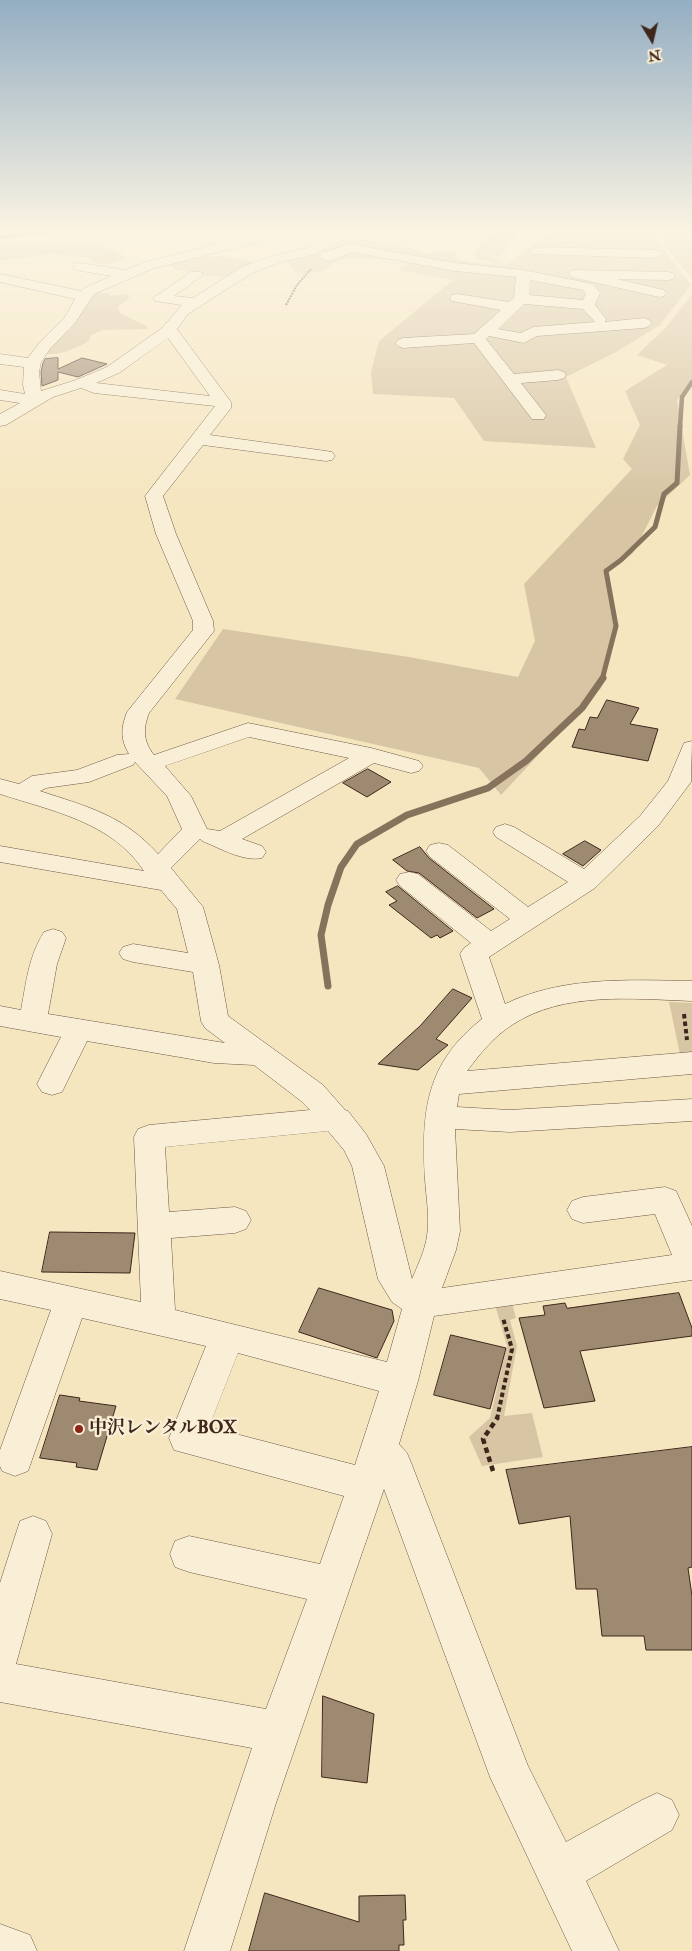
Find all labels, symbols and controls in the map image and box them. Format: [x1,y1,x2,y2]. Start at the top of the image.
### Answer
north arrow [627,15,677,65]
text: N [647,46,662,65]
place label: 中沢レンタルBOX [89,1418,237,1440]
marker: 中沢レンタルBOX [73,1423,85,1435]

